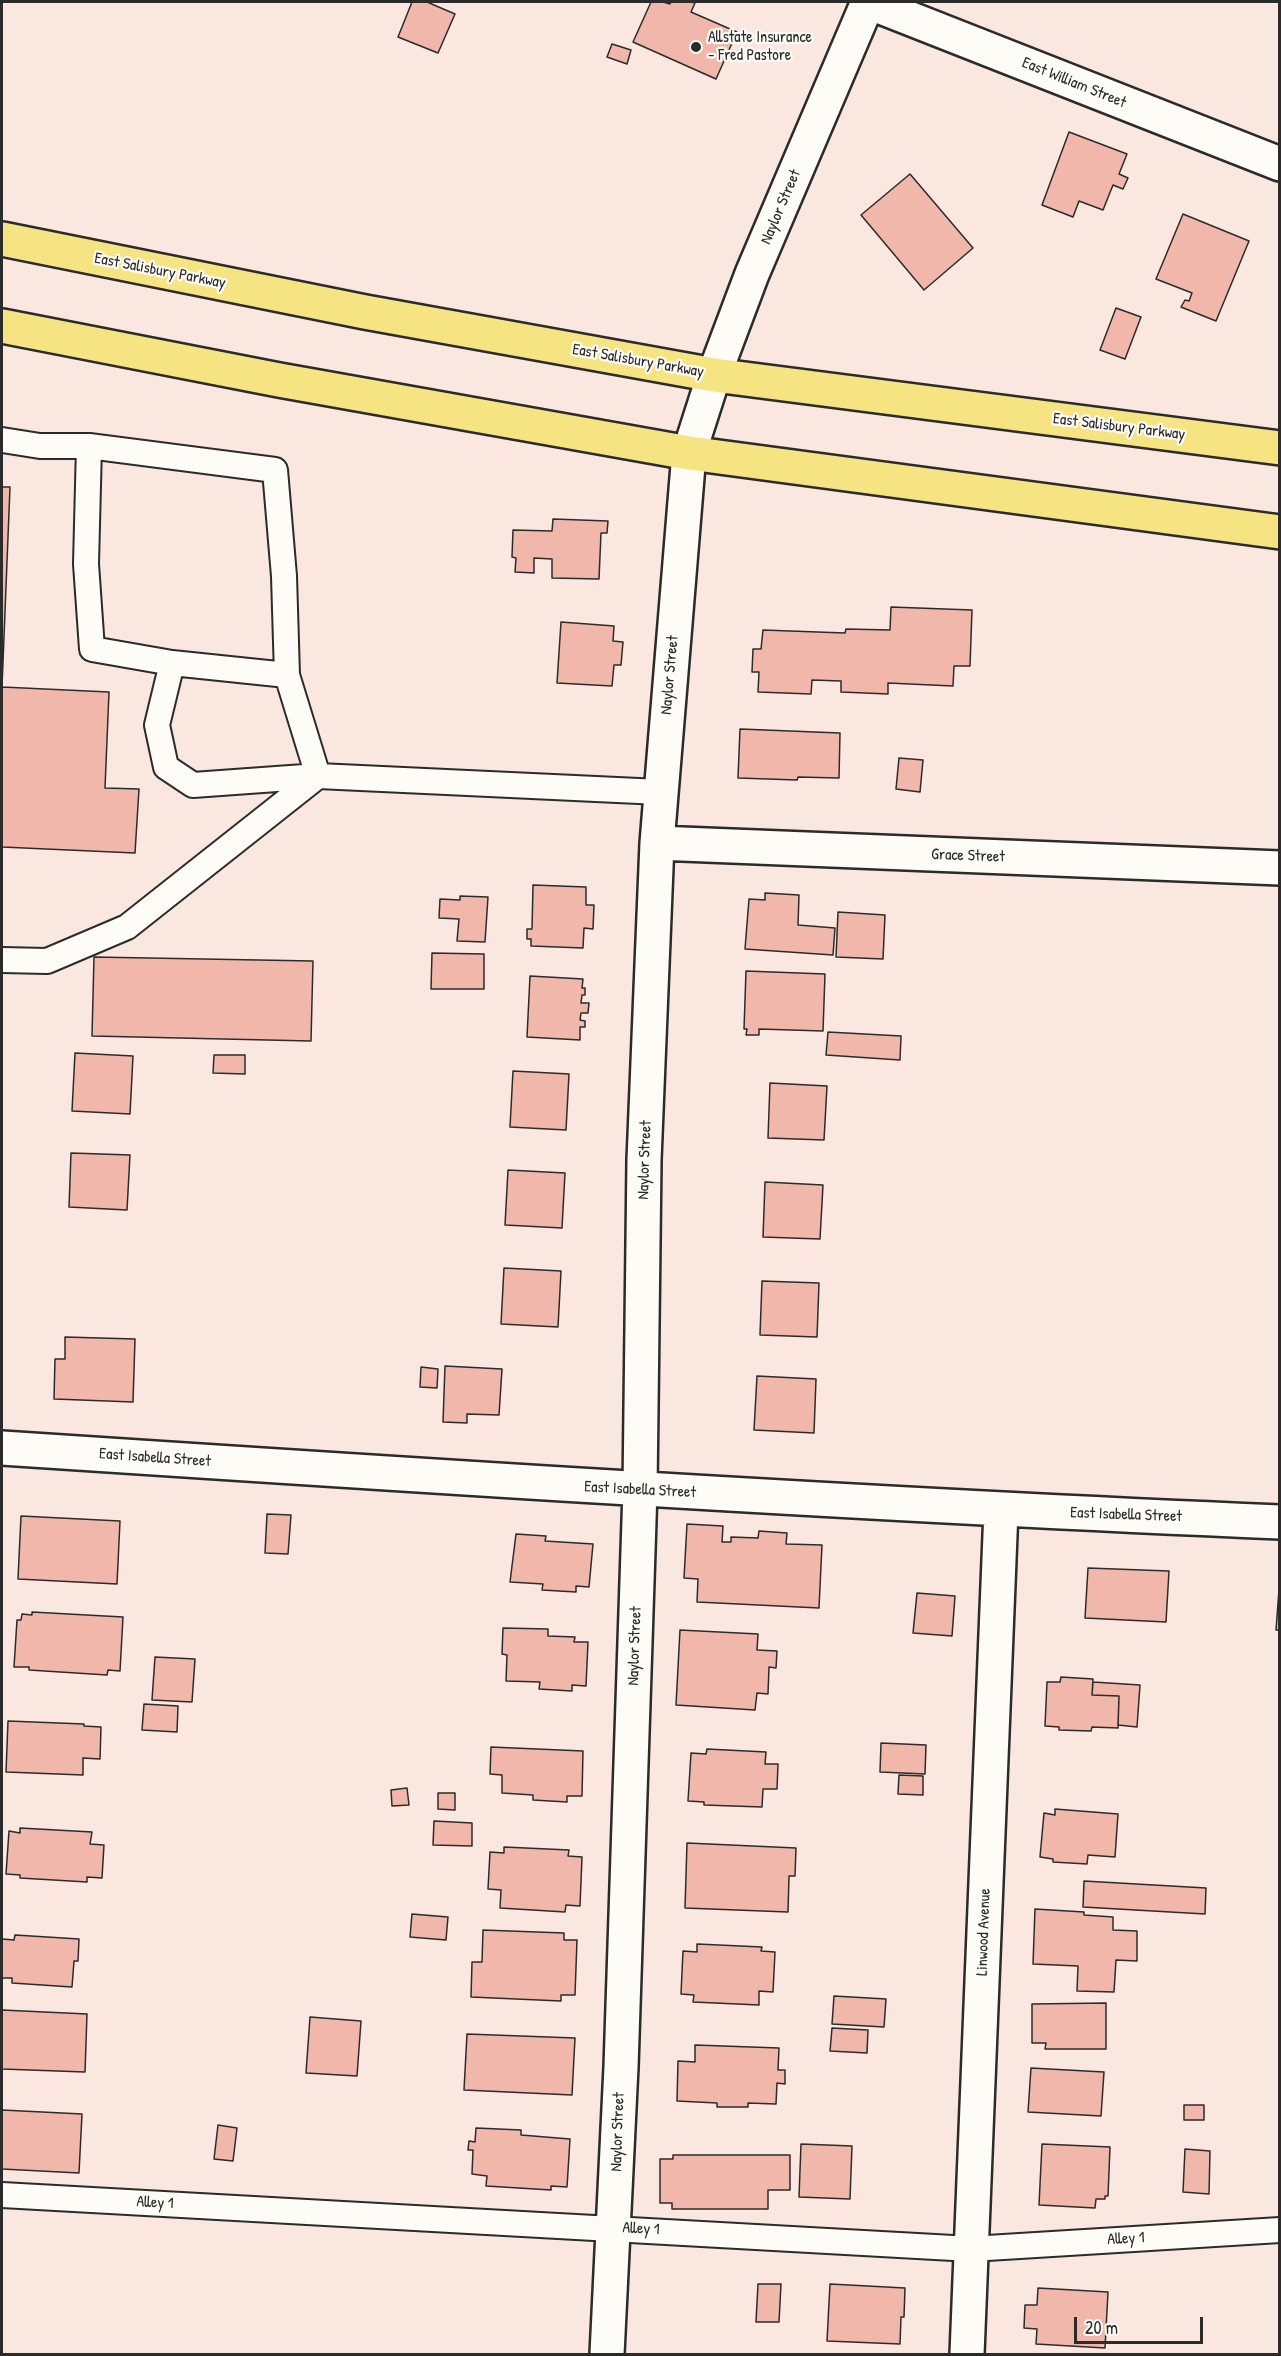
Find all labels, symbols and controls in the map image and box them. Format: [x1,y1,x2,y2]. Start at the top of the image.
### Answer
place label: Allstate Insurance - Fred Pastore [708,28,812,66]
marker: Allstate Insurance - Fred Pastore [689,40,703,54]
street label: East William Street [1019,53,1129,113]
street label: Naylor Street [757,167,805,247]
street label: East Salisbury Parkway [93,249,227,293]
street label: East Salisbury Parkway [571,340,705,382]
street label: East Salisbury Parkway [1052,409,1186,445]
street label: Naylor Street [657,635,683,715]
street label: Grace Street [931,845,1005,867]
street label: Naylor Street [634,1120,656,1200]
street label: East Isabella Street [98,1445,212,1471]
street label: East Isabella Street [584,1477,696,1503]
street label: East Isabella Street [1070,1503,1182,1527]
street label: Naylor Street [624,1606,646,1686]
street label: Linwood Avenue [973,1888,995,1976]
street label: Naylor Street [607,2092,629,2172]
street label: Alley 1 [136,2192,174,2214]
street label: Alley 1 [622,2218,660,2240]
street label: Alley 1 [1107,2228,1145,2250]
scale bar [1077,2305,1206,2343]
text: 20 m [1085,2315,1118,2340]

